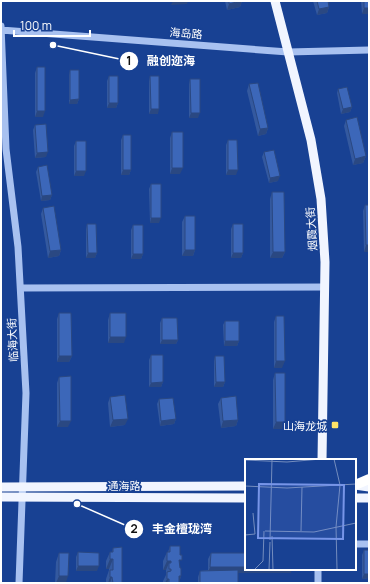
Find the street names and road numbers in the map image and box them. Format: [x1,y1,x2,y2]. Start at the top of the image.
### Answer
street label: 海岛路 [169,24,203,42]
street label: 烟霞大街 [302,207,320,251]
street label: 临海大街 [3,318,21,362]
street label: 通海路 [108,478,141,493]

